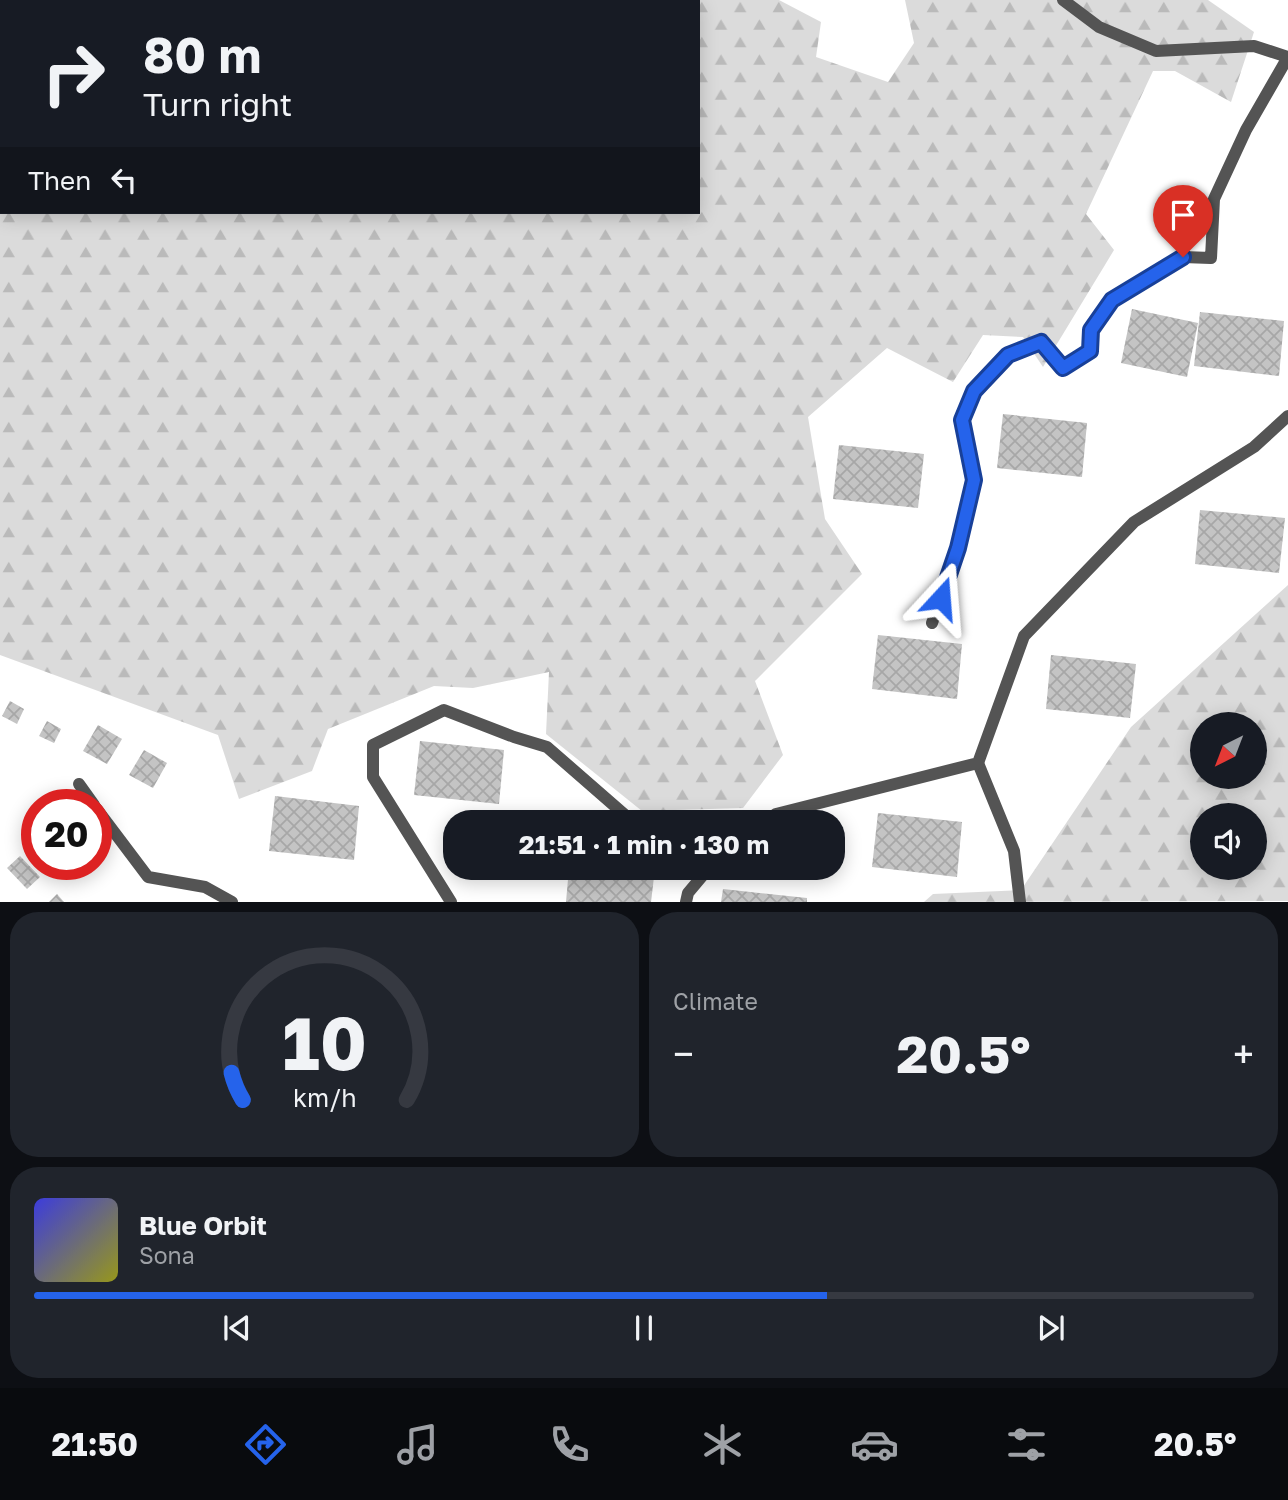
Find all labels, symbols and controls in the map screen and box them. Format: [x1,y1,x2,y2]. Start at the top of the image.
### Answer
text: 80 m [143,25,261,84]
icon: right [28,28,119,119]
text: Turn right [143,85,292,123]
icon: left [105,161,143,199]
text: Then [28,165,91,196]
pin [1153,185,1213,257]
icon: arrive [1164,196,1202,234]
position arrow [904,561,978,635]
north arrow [1190,712,1267,789]
map controls [1190,712,1267,880]
speed limit sign: 20 [21,789,112,880]
button: sound [1190,803,1267,880]
text: 21:51 · 1 min · 130 m [519,829,769,860]
text: Climate [673,987,758,1015]
text: 10 [282,1000,367,1087]
text: 20.5° [896,1022,1031,1084]
text: − [673,1031,694,1076]
text: + [1233,1031,1254,1076]
text: km/h [293,1082,356,1113]
text: Blue Orbit [139,1210,267,1241]
text: Sona [139,1241,195,1269]
icon: previous [218,1309,256,1347]
icon: pause [625,1309,663,1347]
icon: next [1032,1309,1070,1347]
icon: directions [241,1420,290,1469]
icon: music [393,1420,442,1469]
icon: phone [545,1420,594,1469]
icon: climate [698,1420,747,1469]
icon: car [850,1420,899,1469]
icon: filters [1002,1420,1051,1469]
text: 21:50 [52,1425,138,1463]
text: 20.5° [1154,1425,1236,1463]

